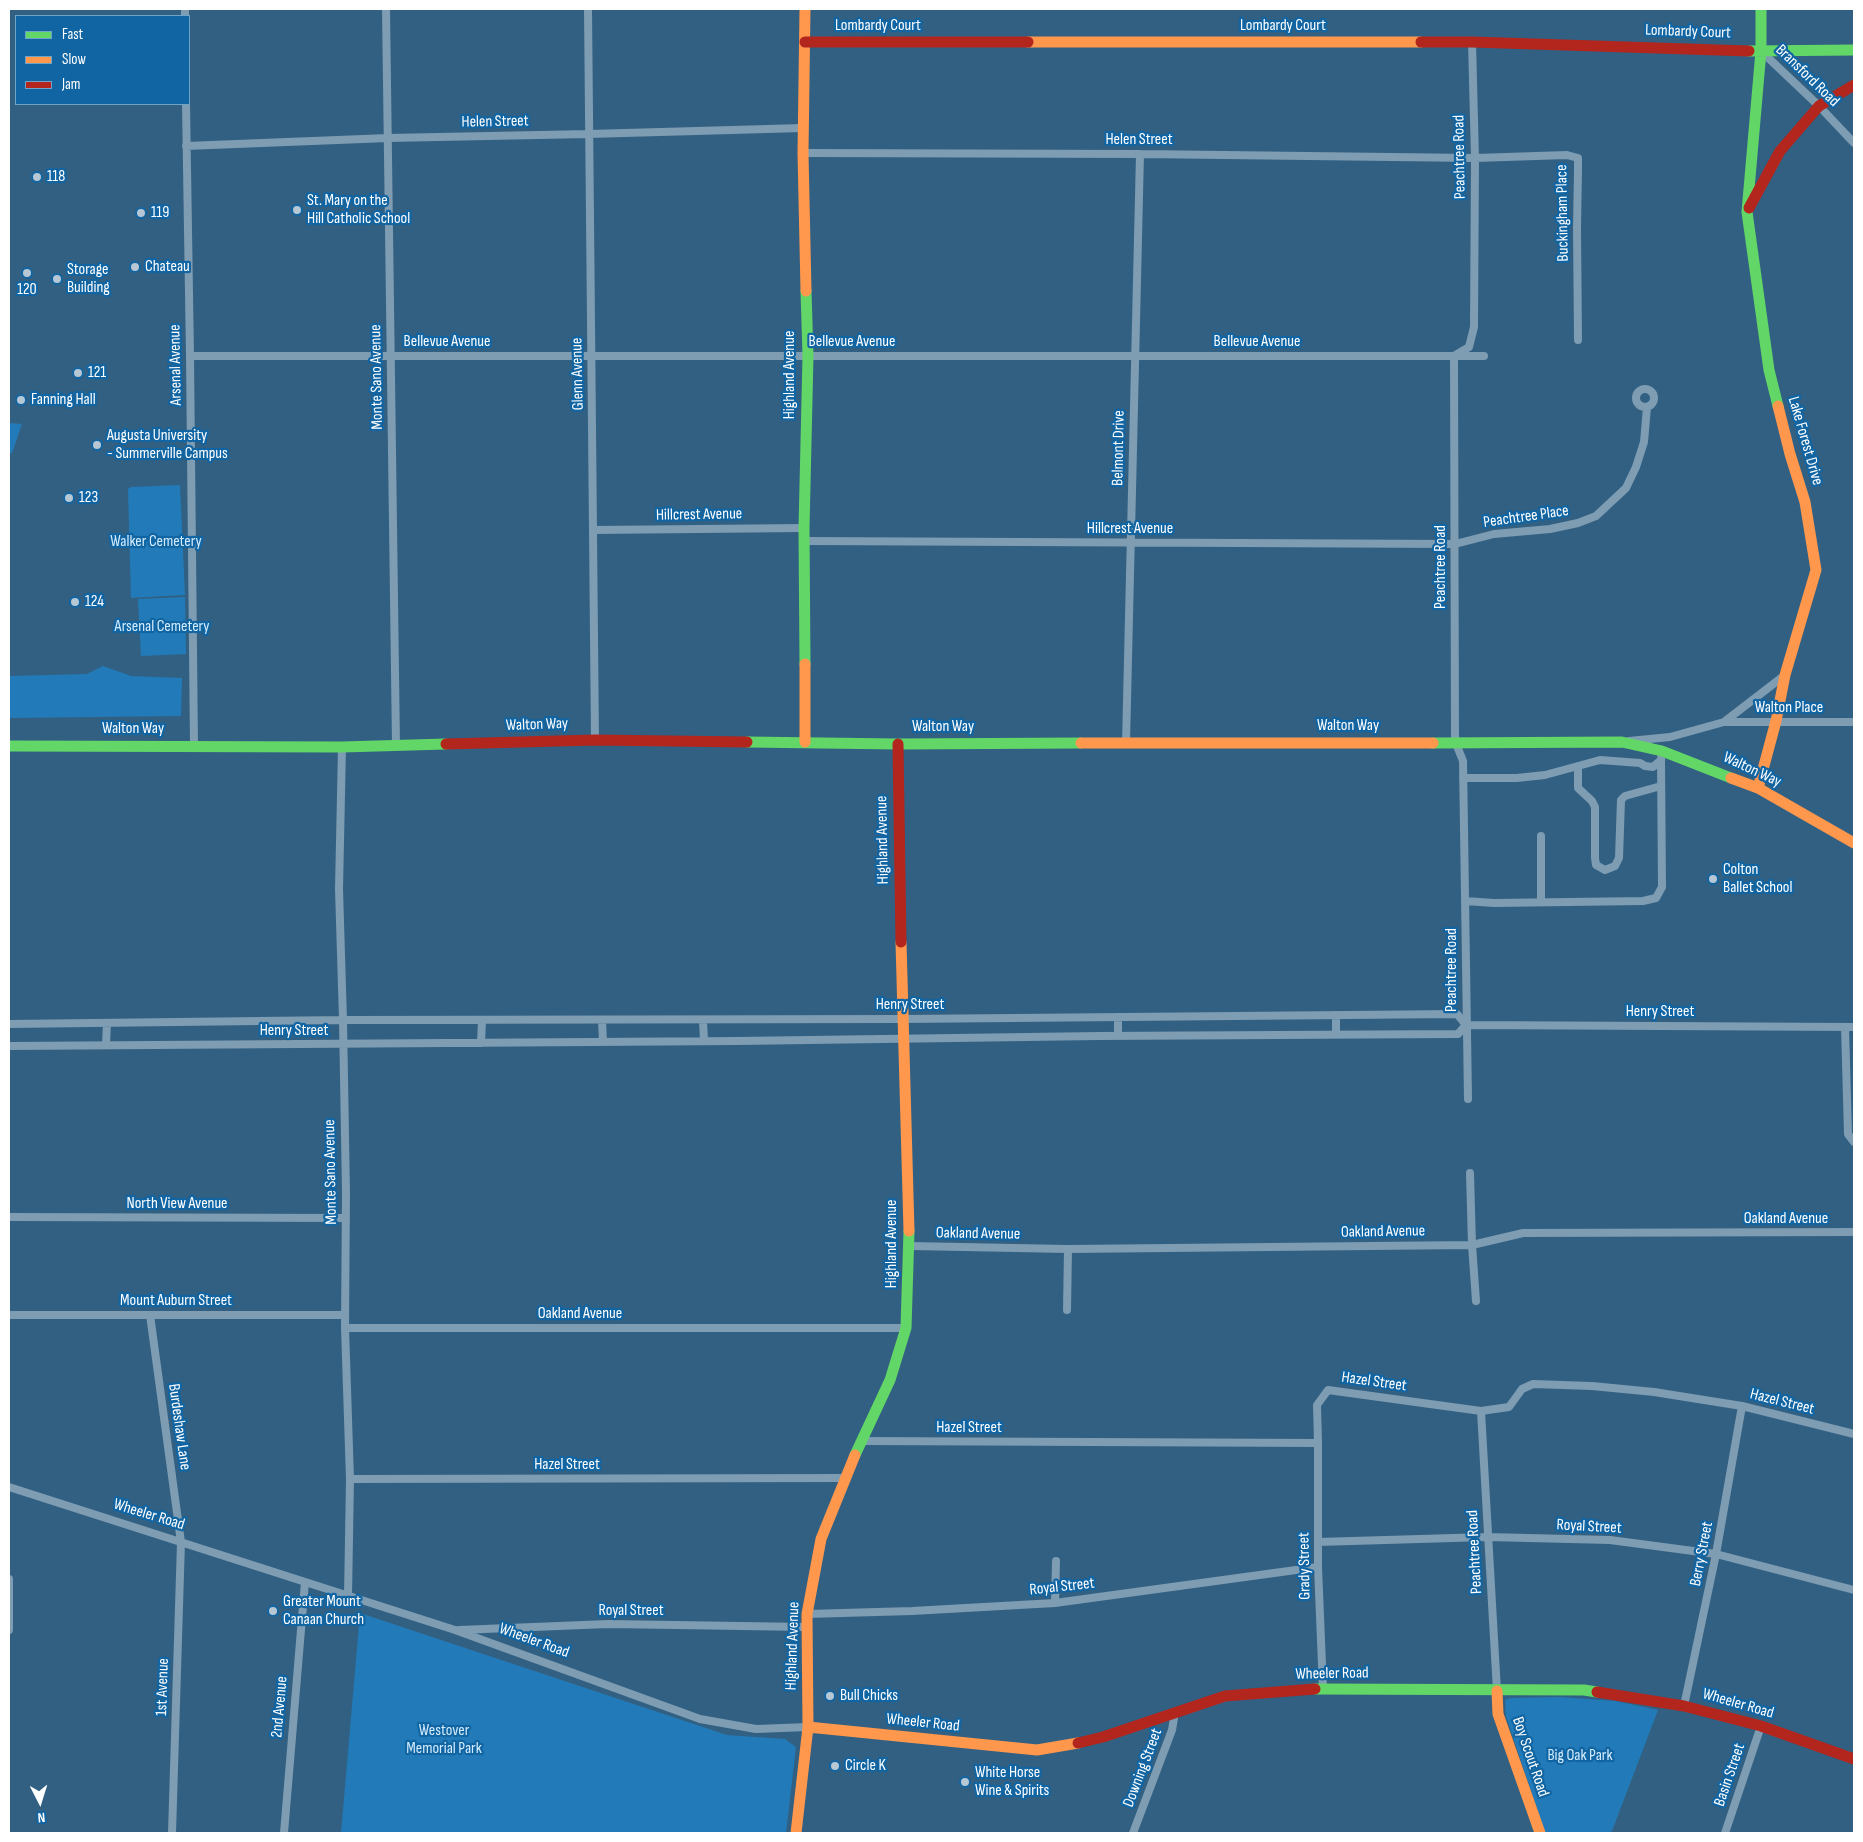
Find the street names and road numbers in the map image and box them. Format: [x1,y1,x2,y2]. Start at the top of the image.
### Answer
street label: Lombardy Court [835,16,921,36]
street label: Lombardy Court [1240,16,1326,36]
street label: Lombardy Court [1645,21,1731,43]
street label: Bransford Road [1771,41,1843,111]
street label: Helen Street [461,112,529,132]
street label: Peachtree Road [1450,115,1470,199]
street label: Helen Street [1105,130,1173,150]
street label: Buckingham Place [1553,164,1573,262]
street label: Arsenal Avenue [166,324,186,406]
street label: Monte Sano Avenue [366,324,388,430]
street label: Highland Avenue [780,331,800,419]
street label: Bellevue Avenue [404,332,490,352]
street label: Bellevue Avenue [809,332,895,352]
street label: Bellevue Avenue [1214,332,1300,352]
street label: Glenn Avenue [568,337,588,411]
street label: Lake Forest Drive [1783,394,1827,488]
street label: Belmont Drive [1109,410,1129,486]
street label: Peachtree Place [1482,502,1570,532]
street label: Hillcrest Avenue [656,505,742,525]
street label: Hillcrest Avenue [1087,519,1173,539]
street label: Peachtree Road [1431,525,1451,609]
street label: Walton Place [1755,698,1823,718]
street label: Walton Way [506,714,568,736]
street label: Walton Way [1317,716,1379,736]
street label: Walton Way [912,717,974,737]
street label: Walton Way [102,719,164,739]
street label: Walton Way [1720,748,1784,792]
street label: Highland Avenue [873,796,893,884]
street label: Peachtree Road [1442,928,1462,1012]
street label: Henry Street [876,995,944,1015]
street label: Henry Street [1626,1002,1694,1022]
street label: Henry Street [260,1021,328,1041]
street label: Monte Sano Avenue [320,1119,342,1225]
street label: North View Avenue [126,1194,228,1214]
street label: Highland Avenue [882,1200,902,1288]
street label: Oakland Avenue [1744,1209,1828,1229]
street label: Oakland Avenue [1341,1222,1425,1242]
street label: Oakland Avenue [936,1224,1020,1244]
street label: Mount Auburn Street [120,1291,232,1311]
street label: Oakland Avenue [538,1304,622,1324]
street label: Hazel Street [1340,1368,1408,1396]
street label: Burdeshaw Lane [163,1383,195,1471]
street label: Hazel Street [1748,1385,1816,1419]
street label: Hazel Street [936,1418,1002,1438]
street label: Hazel Street [534,1455,600,1475]
street label: Wheeler Road [111,1495,187,1535]
street label: Peachtree Road [1463,1510,1487,1594]
street label: Royal Street [1556,1516,1622,1538]
street label: Berry Street [1686,1520,1718,1588]
street label: Grady Street [1295,1532,1315,1600]
street label: Royal Street [1029,1574,1095,1600]
street label: Royal Street [598,1601,664,1621]
street label: Highland Avenue [782,1601,804,1691]
street label: Wheeler Road [496,1619,572,1663]
street label: 1st Avenue [152,1658,174,1716]
street label: Wheeler Road [1295,1664,1369,1684]
street label: 2nd Avenue [268,1675,292,1739]
street label: Wheeler Road [1700,1685,1776,1723]
street label: Wheeler Road [886,1710,960,1736]
street label: Boy Scout Road [1507,1715,1553,1799]
street label: Downing Street [1119,1726,1167,1810]
street label: Basin Street [1710,1741,1750,1809]

